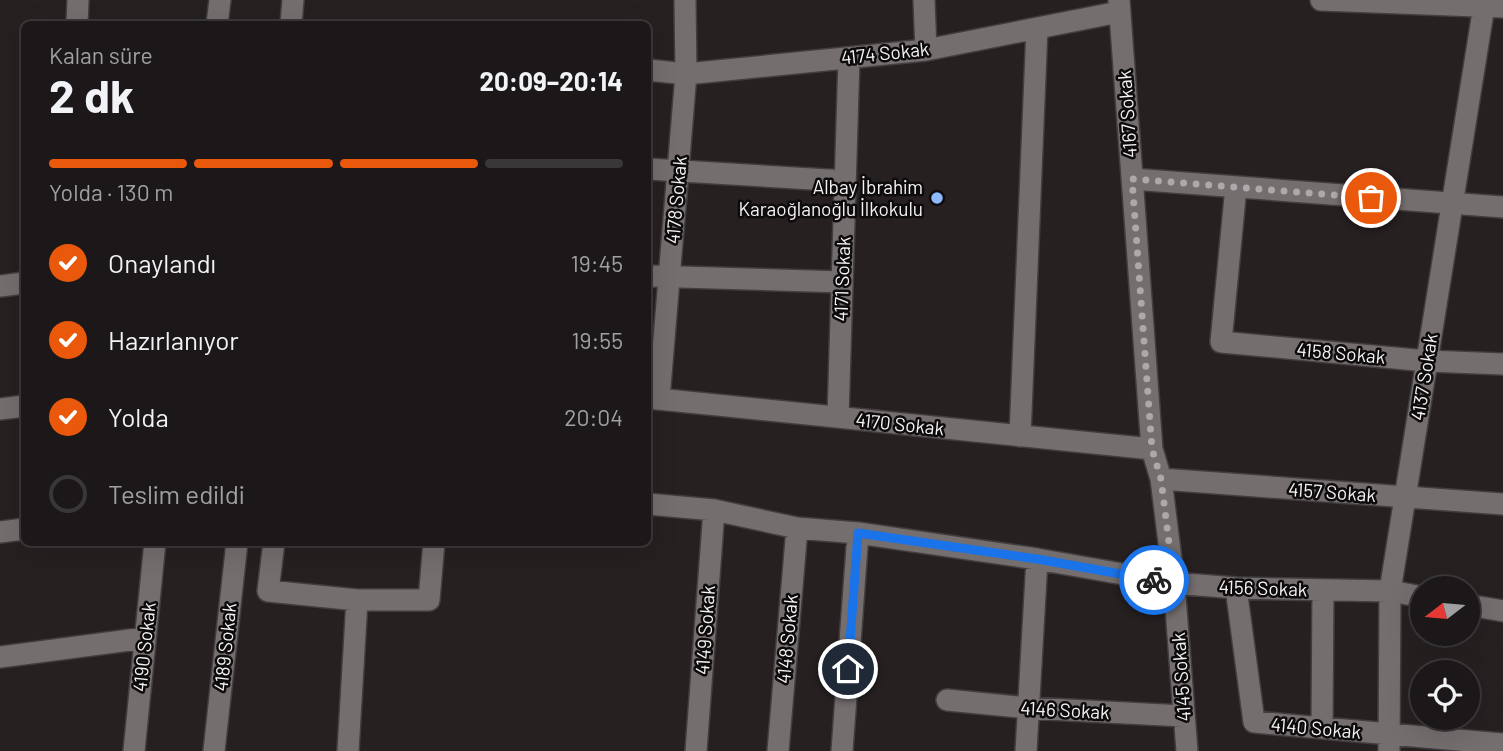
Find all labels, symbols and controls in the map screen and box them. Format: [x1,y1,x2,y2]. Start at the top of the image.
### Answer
street label: 4174 Sokak [840,36,930,69]
text: Kalan süre [49,41,153,69]
text: 20:09–20:14 [479,65,623,96]
text: 2 dk [49,67,135,122]
street label: 4167 Sokak [1112,69,1141,159]
street label: 4178 Sokak [660,155,691,245]
pin [1341,168,1401,228]
place label: Albay İbrahim Karaoğlanoğlu İlkokulu [738,175,923,220]
text: Yolda · 130 m [49,178,173,206]
icon: bag [1352,179,1390,217]
marker: Albay İbrahim Karaoğlanoğlu İlkokulu [929,190,945,206]
street label: 4171 Sokak [829,236,854,322]
icon: check [49,244,87,282]
text: Onaylandı [108,247,216,278]
text: 19:45 [571,249,623,277]
icon: check [49,321,87,359]
text: Hazırlanıyor [108,324,239,355]
text: 19:55 [572,326,623,354]
street label: 4137 Sokak [1405,332,1442,422]
street label: 4158 Sokak [1296,337,1386,368]
icon: check [49,398,87,436]
text: Yolda [108,401,169,432]
text: 20:04 [564,403,623,431]
street label: 4170 Sokak [855,407,945,440]
street label: 4157 Sokak [1287,477,1377,506]
text: Teslim edildi [108,478,245,509]
courier [1119,545,1189,615]
icon: bike [1135,561,1173,599]
street label: 4156 Sokak [1218,574,1308,601]
north arrow [1410,576,1480,646]
map controls [1410,576,1480,730]
street label: 4149 Sokak [690,584,719,675]
street label: 4148 Sokak [771,593,802,685]
street label: 4190 Sokak [127,601,160,693]
street label: 4189 Sokak [208,601,241,692]
street label: 4145 Sokak [1166,632,1195,722]
pin [818,639,878,699]
icon: home [829,650,867,688]
button: locate [1410,660,1480,730]
street label: 4146 Sokak [1020,696,1110,723]
street label: 4140 Sokak [1270,712,1362,743]

